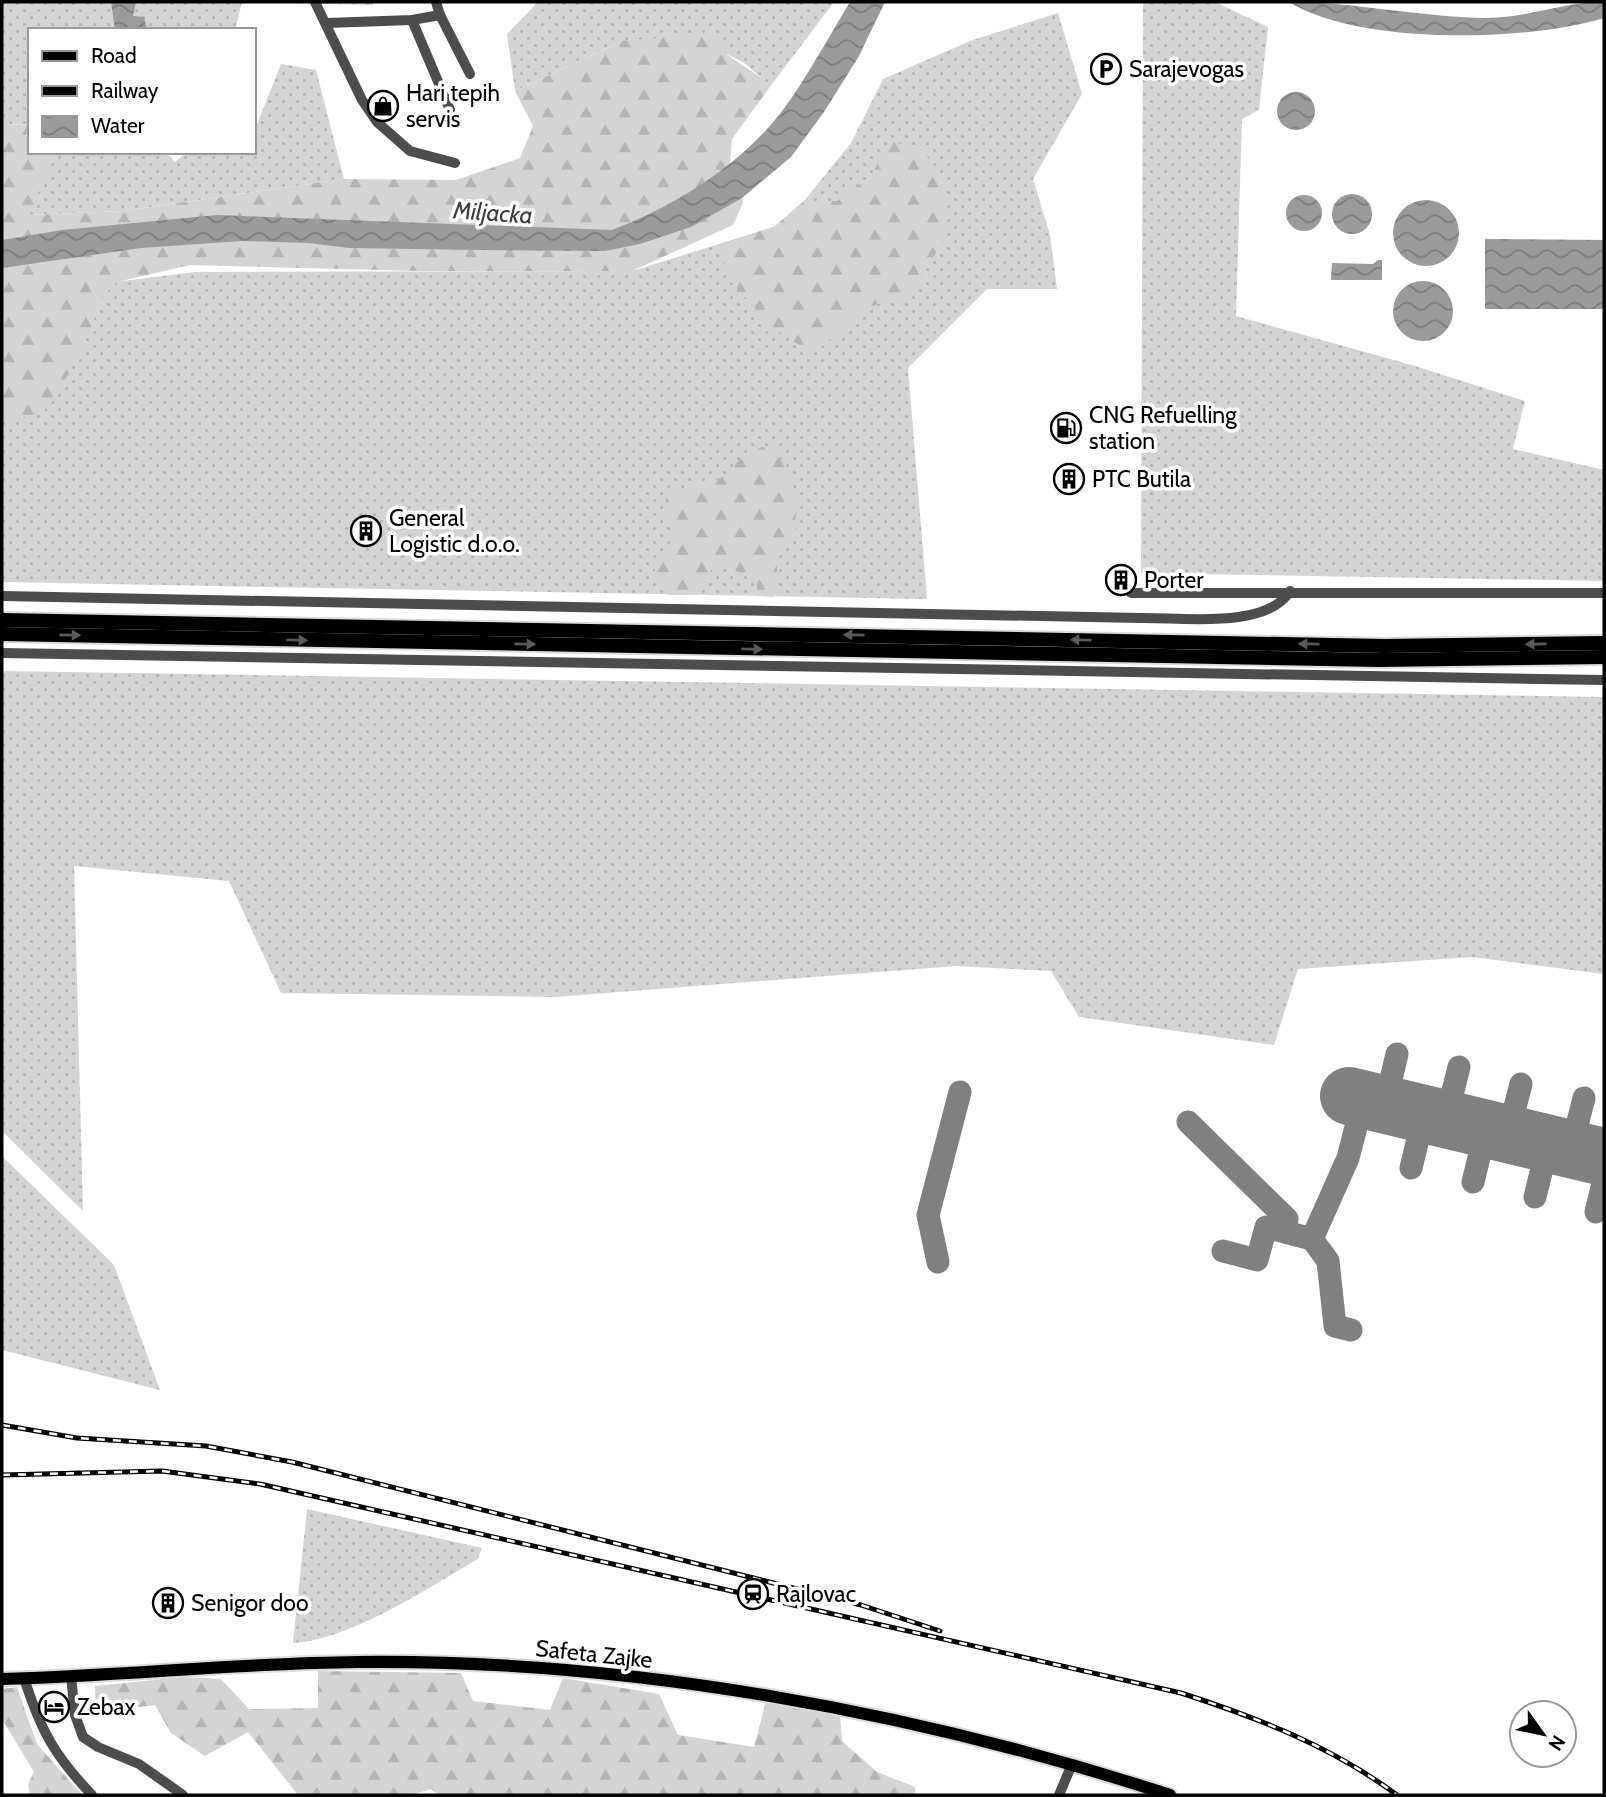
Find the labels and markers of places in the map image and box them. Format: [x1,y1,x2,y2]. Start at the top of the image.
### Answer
parking icon: Sarajevogas [1089,52,1123,86]
place label: Sarajevogas [1129,55,1244,83]
place label: Hari tepih servis [406,79,500,133]
shop icon: Hari tepih servis [366,89,400,123]
place label: CNG Refuelling station [1089,401,1237,455]
fuel station icon: CNG Refuelling station [1049,411,1083,445]
building icon: PTC Butila [1052,462,1086,496]
place label: PTC Butila [1092,465,1191,493]
place label: General Logistic d.o.o. [389,504,520,558]
building icon: General Logistic d.o.o. [349,514,383,548]
building icon: Porter [1104,563,1138,597]
place label: Porter [1144,566,1204,594]
station icon: Rajlovac [736,1577,770,1611]
place label: Rajlovac [776,1580,856,1608]
building icon: Senigor doo [151,1586,185,1620]
place label: Senigor doo [191,1589,309,1617]
hotel icon: Zebax [37,1690,71,1724]
place label: Zebax [77,1693,136,1721]

